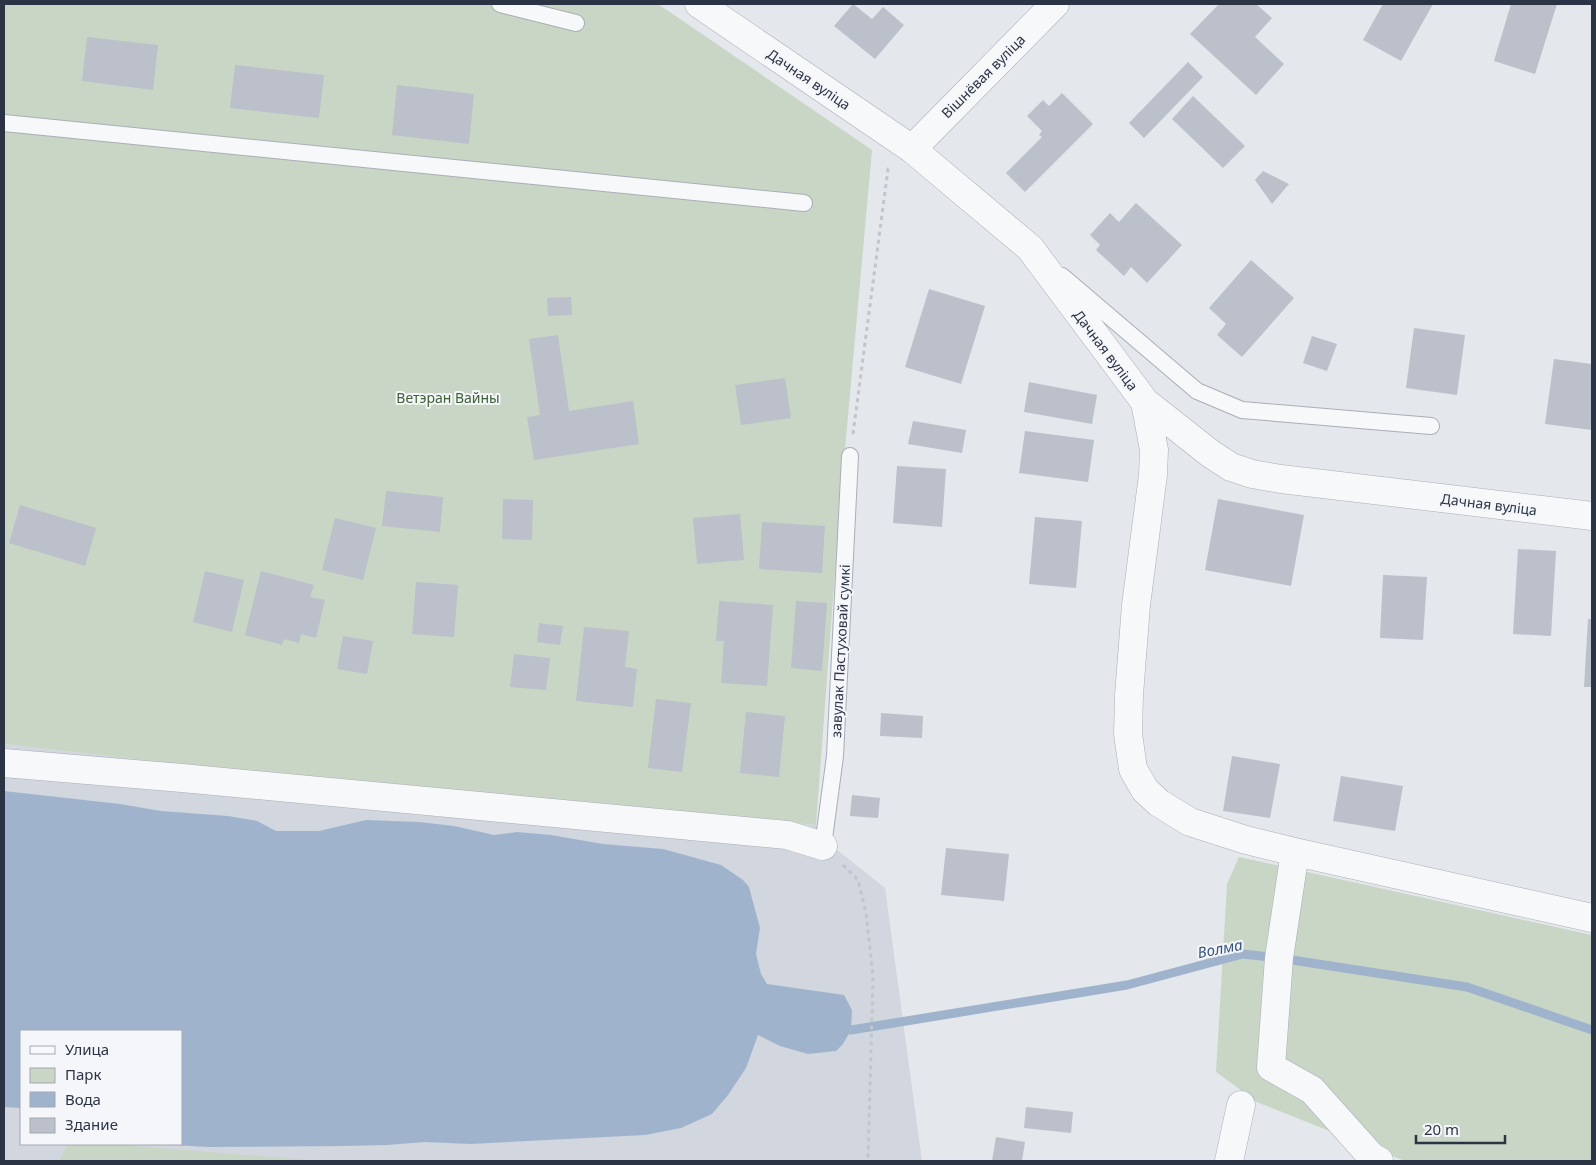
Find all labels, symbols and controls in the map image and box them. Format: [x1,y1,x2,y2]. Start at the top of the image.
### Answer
street label: Вішнёвая вуліца [937,30,1029,122]
street label: Дачная вуліца [764,44,854,114]
street label: Дачная вуліца [1069,306,1143,394]
park label: Ветэран Вайны [396,388,500,407]
street label: Дачная вуліца [1440,489,1538,519]
street label: завулак Пастуховай сумкі [826,564,854,738]
water label: Волма [1196,934,1245,962]
legend [20,1030,182,1145]
text: Улица [65,1039,109,1059]
text: Парк [65,1064,101,1084]
text: Вода [65,1089,101,1109]
scale bar [1416,1112,1505,1144]
text: Здание [65,1114,118,1134]
text: 20 m [1424,1119,1459,1139]

